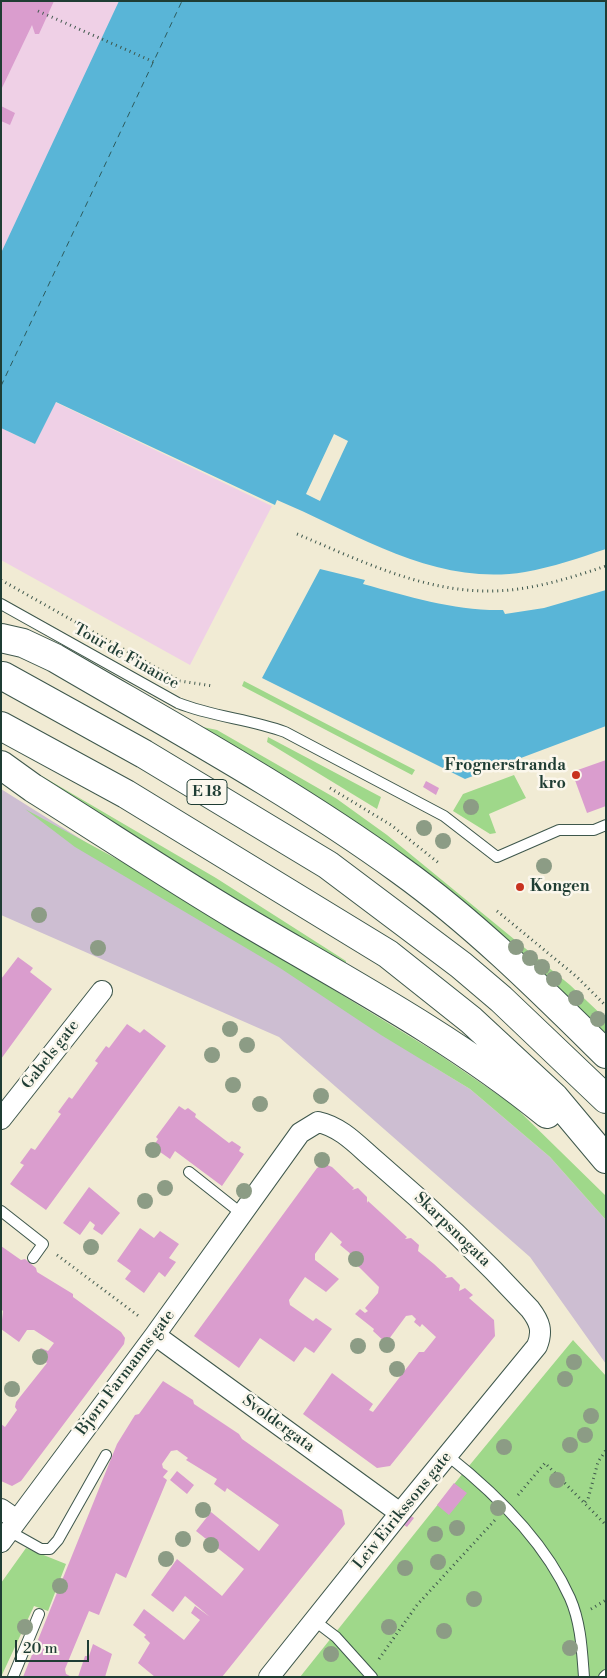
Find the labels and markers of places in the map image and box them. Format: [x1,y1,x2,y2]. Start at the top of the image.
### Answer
place label: Frognerstranda kro [444,756,566,794]
marker: Frognerstranda kro [570,769,582,781]
place label: Kongen [530,877,589,897]
marker: Kongen [514,881,526,893]

